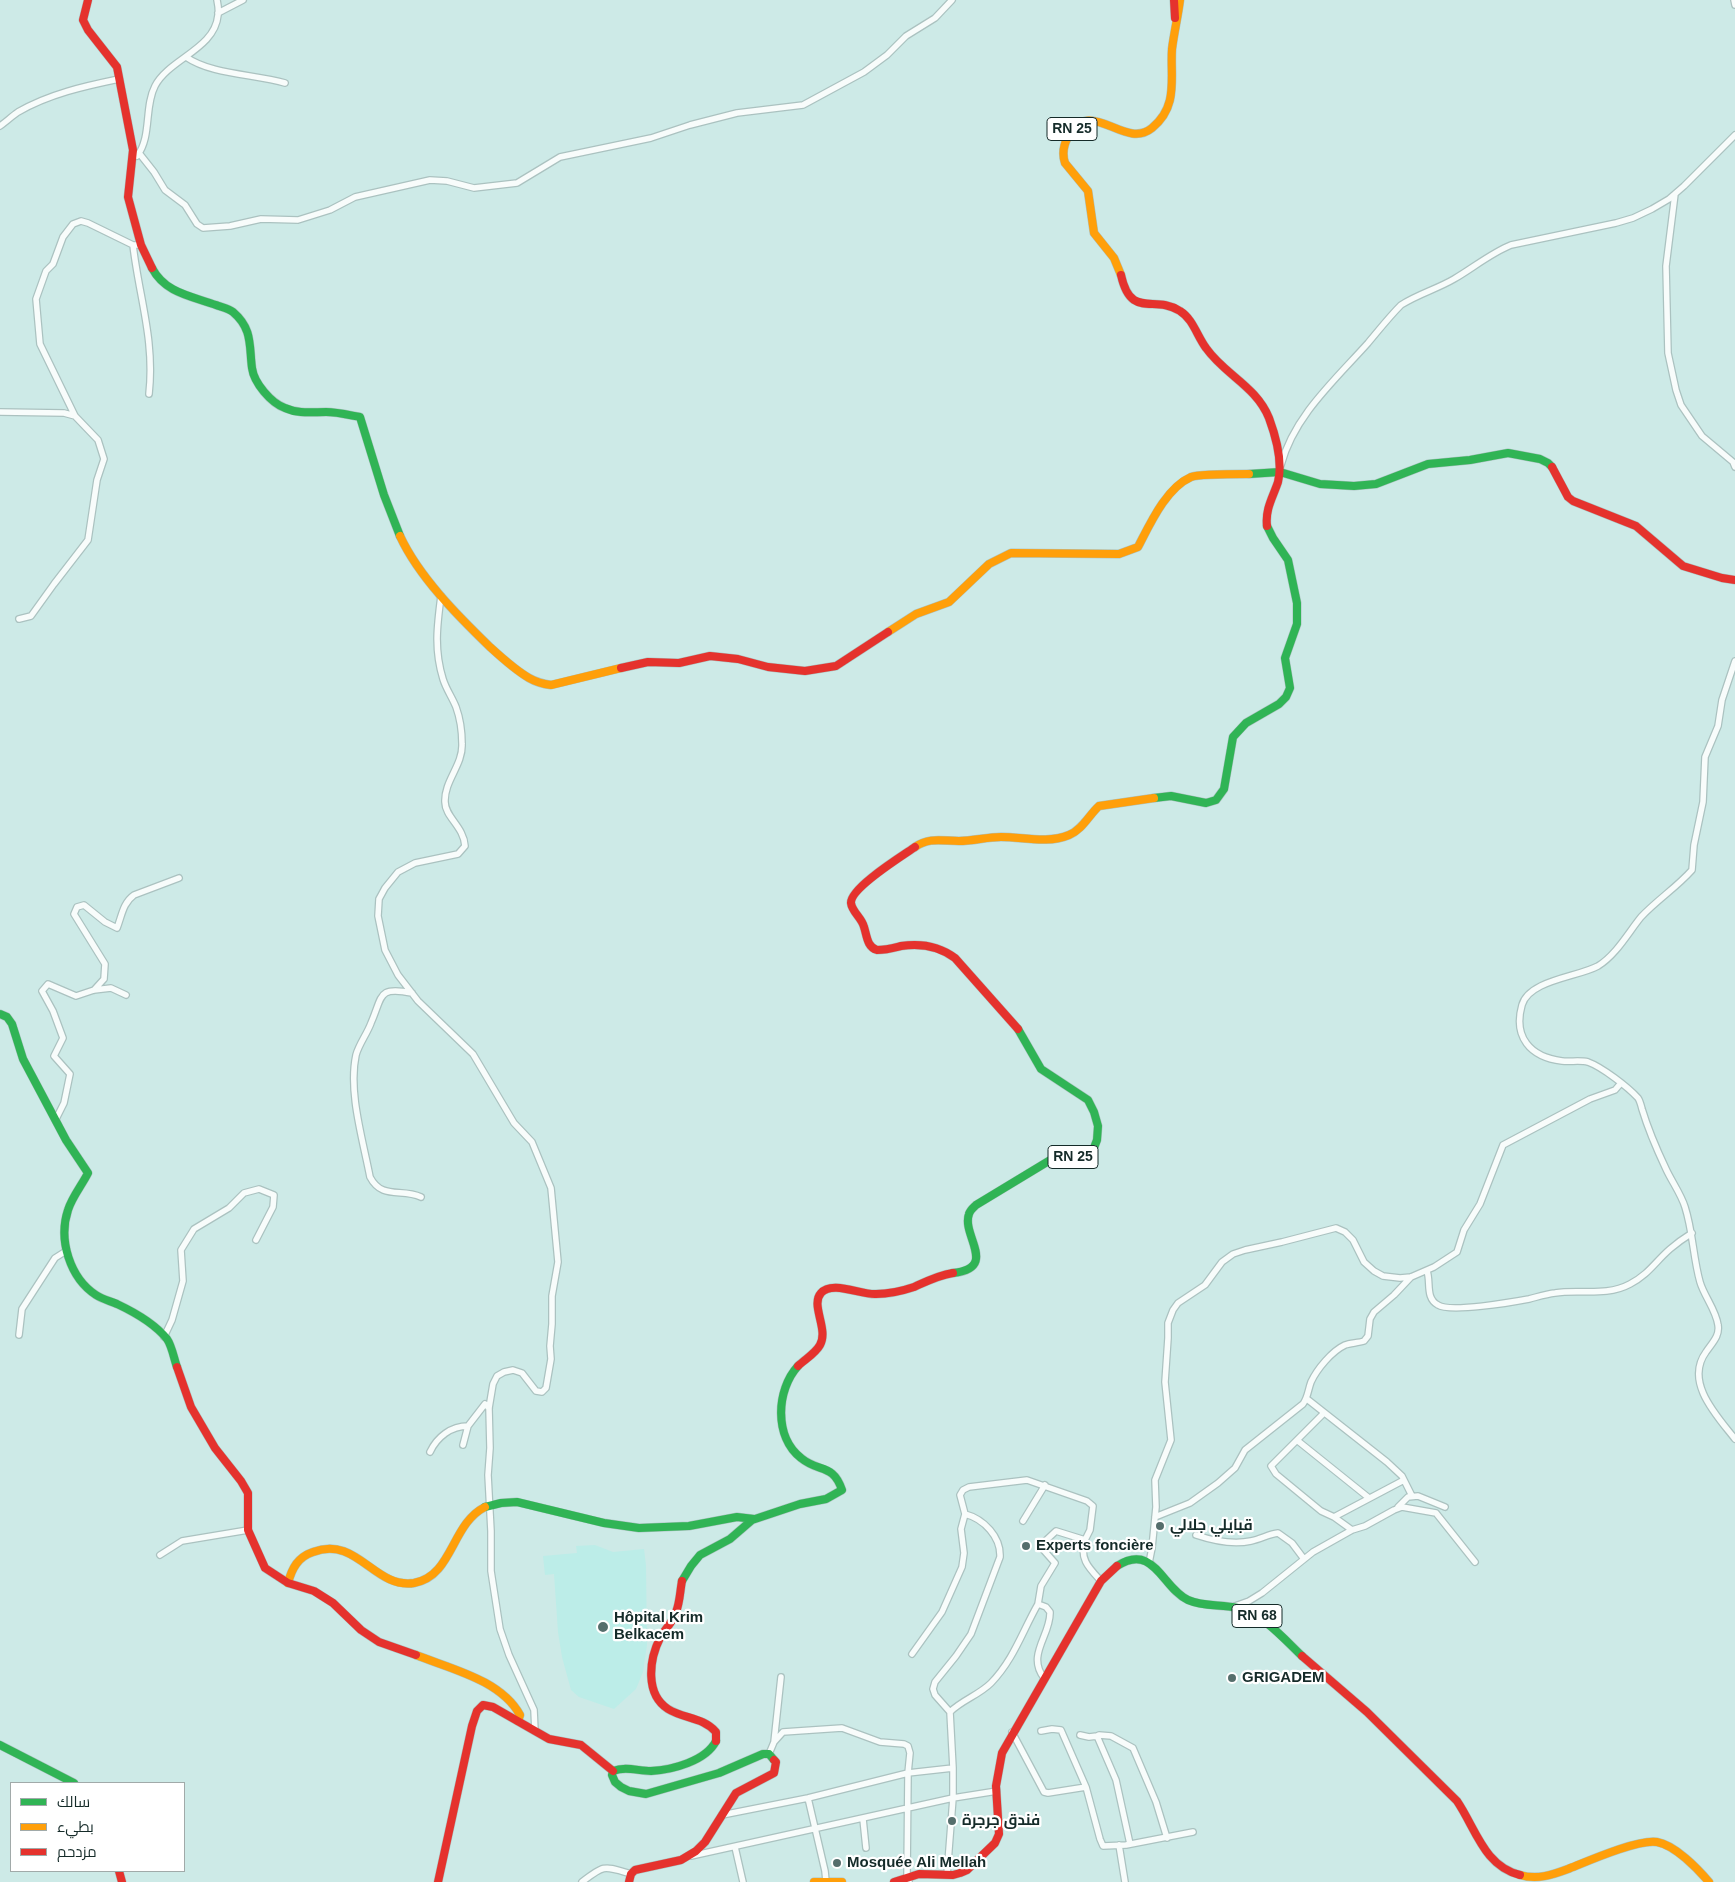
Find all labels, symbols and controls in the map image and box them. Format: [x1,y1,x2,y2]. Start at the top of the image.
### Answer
road number: RN 25 [1047,118,1097,140]
road number: RN 25 [1048,1146,1098,1168]
place label: قبايلي جلالي [1170,1517,1253,1535]
marker: قبايلي جلالي [1154,1520,1166,1532]
place label: Experts foncière [1036,1537,1154,1555]
marker: Experts foncière [1020,1540,1032,1552]
road number: RN 68 [1232,1604,1282,1628]
place label: Hôpital Krim Belkacem [614,1609,703,1644]
marker: Hôpital Krim Belkacem [596,1620,610,1634]
place label: GRIGADEM [1242,1669,1324,1687]
marker: GRIGADEM [1226,1672,1238,1684]
legend [10,1782,185,1872]
text: سالك [57,1793,90,1810]
place label: فندق جرجرة [962,1812,1040,1830]
marker: فندق جرجرة [946,1815,958,1827]
text: بطيء [57,1818,94,1835]
text: مزدحم [57,1843,97,1860]
place label: Mosquée Ali Mellah [847,1854,986,1872]
marker: Mosquée Ali Mellah [831,1857,843,1869]

